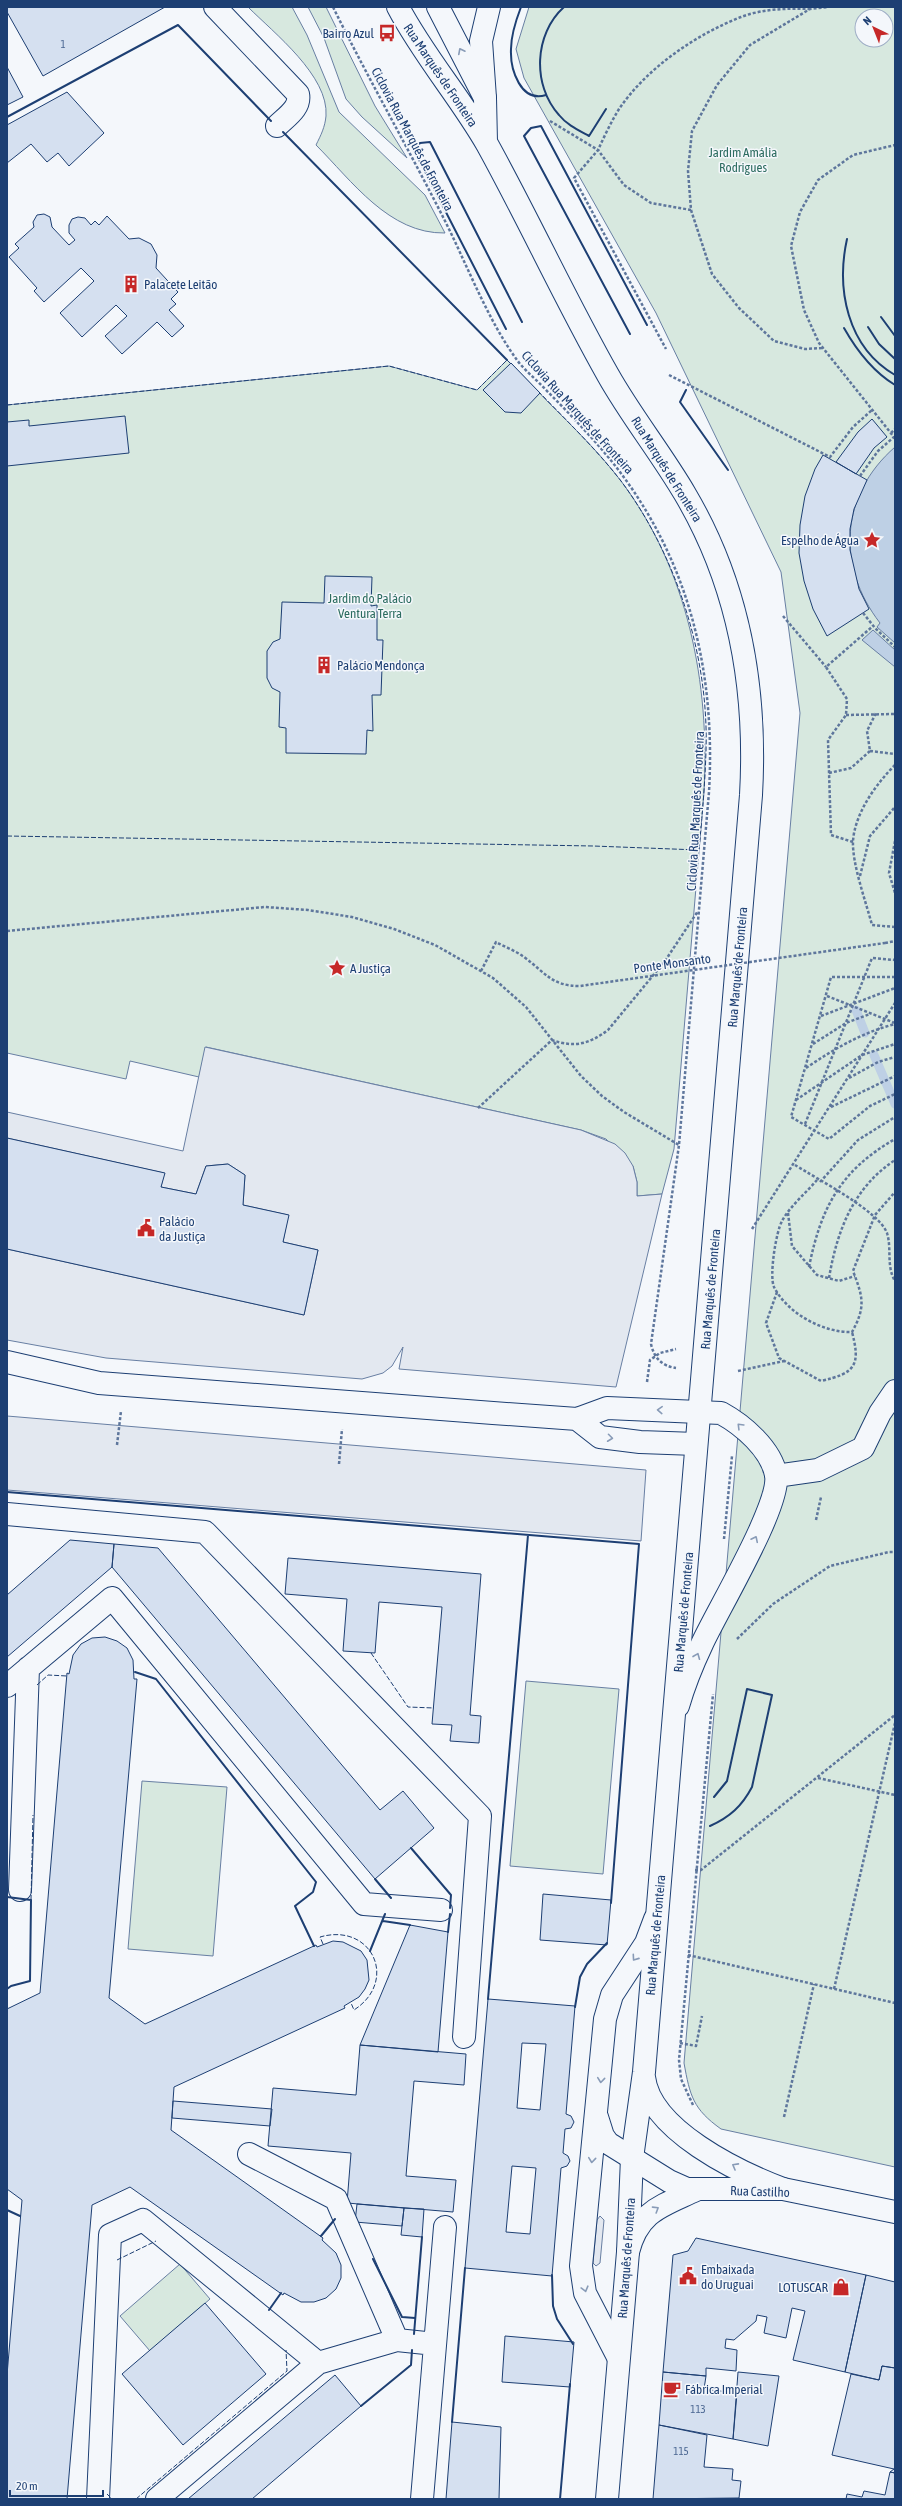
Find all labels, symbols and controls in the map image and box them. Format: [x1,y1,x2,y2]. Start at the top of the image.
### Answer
north arrow [854,8,894,48]
text: N [861,14,874,27]
street label: Rua Marquês de Fronteira [401,21,481,130]
bus stop icon: Bairro Azul [377,23,397,43]
place label: Bairro Azul [322,26,375,41]
house number: 1 [60,38,66,50]
one-way arrow [458,48,466,55]
street label: Ciclovia Rua Marquês de Fronteira [368,65,457,213]
park label: Jardim Amália Rodrigues [709,145,777,175]
building icon: Palacete Leitão [121,274,141,294]
place label: Palacete Leitão [144,277,217,292]
street label: Ciclovia Rua Marquês de Fronteira [518,348,637,477]
street label: Rua Marquês de Fronteira [628,414,705,525]
place icon: Espelho de Água [862,530,882,550]
place label: Espelho de Água [781,533,859,548]
park label: Jardim do Palácio Ventura Terra [328,591,412,621]
building icon: Palácio Mendonça [314,655,334,675]
place label: Palácio Mendonça [337,658,425,673]
street label: Ciclovia Rua Marquês de Fronteira [684,731,707,891]
street label: Rua Marquês de Fronteira [725,906,750,1028]
street label: Ponte Monsanto [633,951,712,976]
place icon: A Justiça [327,958,347,978]
place label: A Justiça [350,961,391,976]
place label: Palácio da Justiça [159,1214,206,1244]
public building icon: Palácio da Justiça [136,1218,156,1238]
street label: Rua Marquês de Fronteira [698,1228,723,1350]
one-way arrow [657,1406,663,1414]
one-way arrow [737,1423,745,1431]
one-way arrow [607,1433,613,1442]
one-way arrow [750,1536,758,1544]
street label: Rua Marquês de Fronteira [671,1551,696,1673]
one-way arrow [692,1652,700,1659]
street label: Rua Marquês de Fronteira [643,1874,668,1996]
one-way arrow [632,1954,640,1961]
one-way arrow [596,2077,605,2083]
one-way arrow [588,2157,597,2163]
one-way arrow [732,2164,739,2171]
street label: Rua Castilho [730,2183,790,2200]
street label: Rua Marquês de Fronteira [615,2197,638,2319]
one-way arrow [652,2206,659,2214]
place label: Embaixada do Uruguai [701,2262,755,2292]
public building icon: Embaixada do Uruguai [678,2266,698,2286]
shop icon: LOTUSCAR [831,2277,851,2297]
place label: LOTUSCAR [778,2280,828,2295]
one-way arrow [580,2286,589,2293]
cafe icon: Fábrica Imperial [662,2379,682,2399]
place label: Fábrica Imperial [685,2382,763,2397]
house number: 113 [690,2403,706,2415]
house number: 115 [673,2445,689,2457]
scale bar [10,2472,103,2498]
text: 20 m [16,2479,38,2493]

